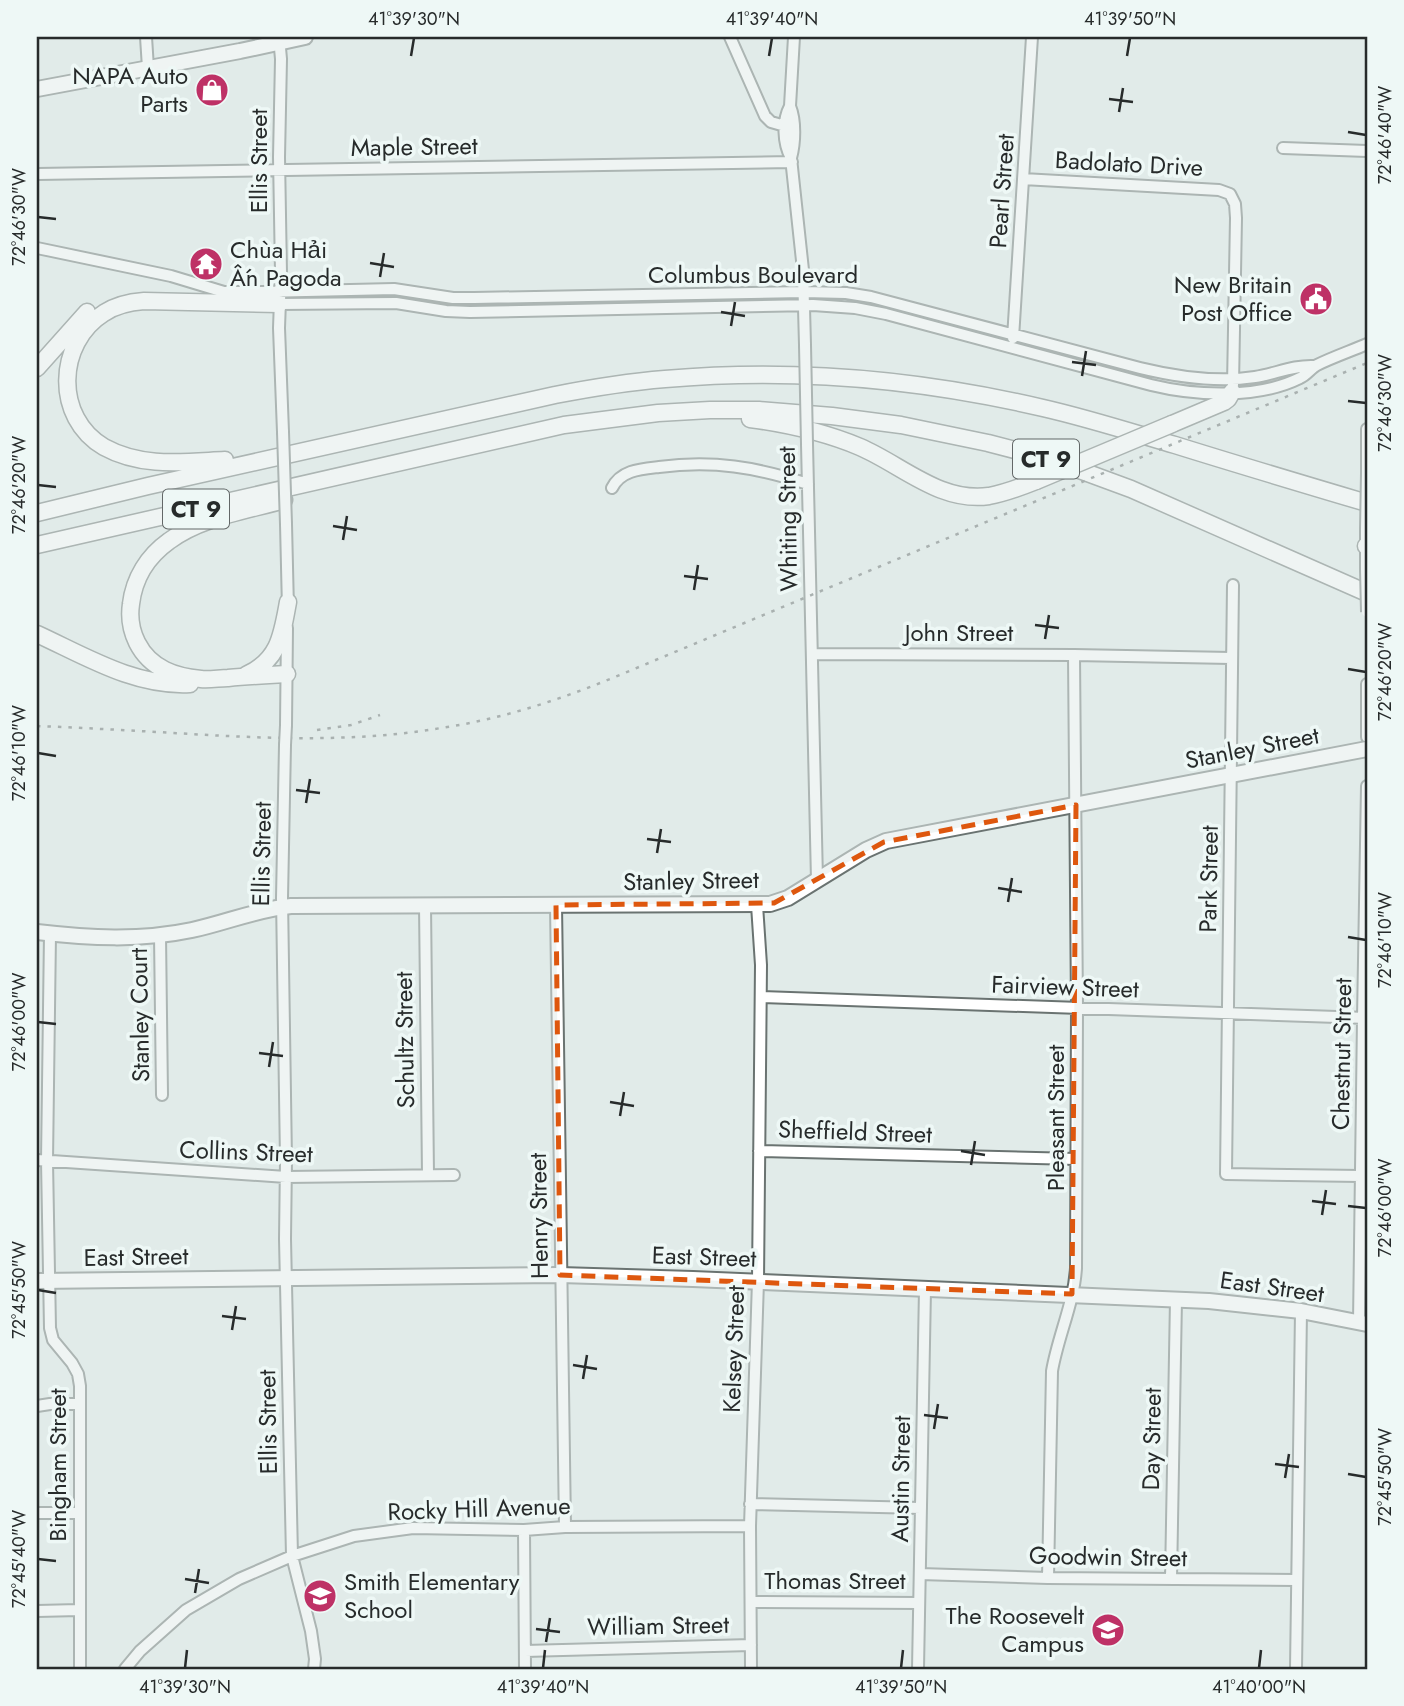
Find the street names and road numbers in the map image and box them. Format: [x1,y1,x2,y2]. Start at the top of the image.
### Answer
street label: Ellis Street [241,108,276,213]
street label: Maple Street [350,128,478,165]
street label: Pearl Street [980,132,1023,249]
street label: Badolato Drive [1054,142,1204,185]
street label: Columbus Boulevard [648,257,858,292]
road number: CT 9 [1013,440,1079,478]
street label: Whiting Street [769,446,806,592]
road number: CT 9 [163,489,229,528]
street label: John Street [902,615,1014,650]
street label: Stanley Street [1182,717,1322,778]
street label: Ellis Street [243,801,280,907]
street label: Park Street [1190,825,1227,933]
street label: Stanley Street [623,862,759,899]
street label: Stanley Court [121,947,158,1083]
street label: Fairview Street [991,966,1140,1007]
street label: Schultz Street [386,971,423,1109]
street label: Chestnut Street [1323,977,1360,1130]
street label: Pleasant Street [1038,1044,1073,1191]
street label: Sheffield Street [777,1111,933,1152]
street label: Collins Street [179,1132,314,1171]
street label: Henry Street [520,1152,557,1279]
street label: East Street [651,1237,757,1276]
street label: East Street [83,1238,189,1275]
street label: East Street [1218,1262,1327,1311]
street label: Kelsey Street [714,1284,753,1413]
street label: Ellis Street [249,1369,286,1475]
street label: Day Street [1133,1387,1170,1491]
street label: Bingham Street [40,1388,75,1542]
street label: Austin Street [882,1415,919,1543]
street label: Rocky Hill Avenue [387,1488,571,1529]
street label: Goodwin Street [1029,1538,1188,1575]
street label: Thomas Street [764,1563,906,1598]
street label: William Street [587,1607,730,1644]

